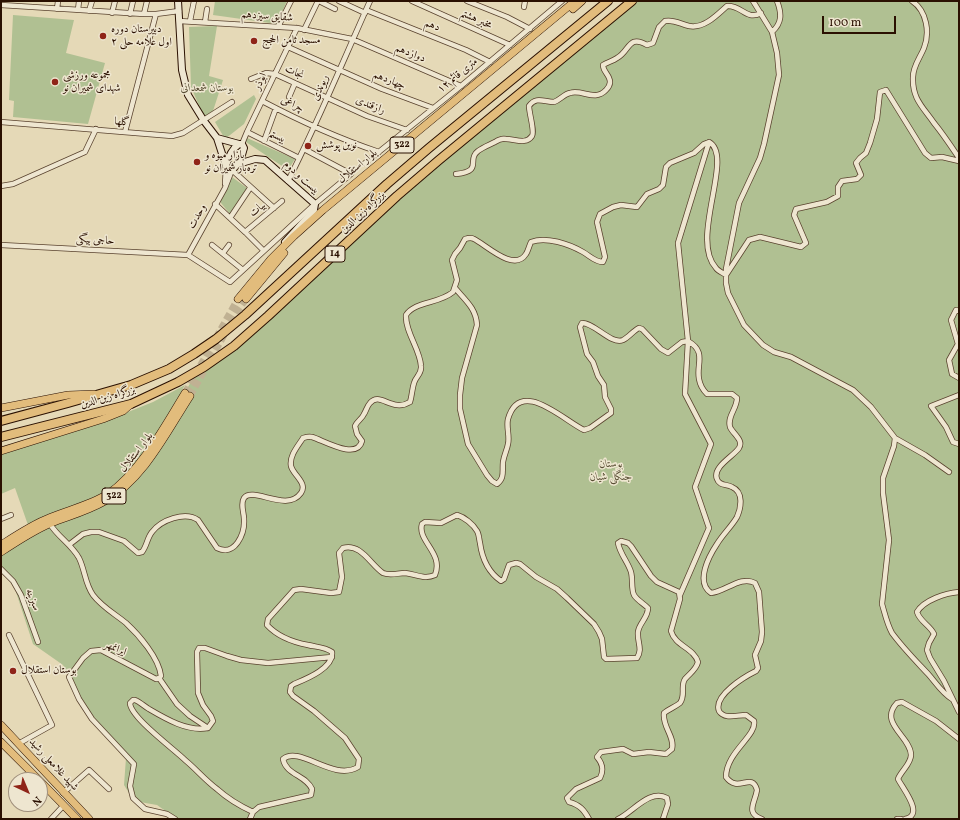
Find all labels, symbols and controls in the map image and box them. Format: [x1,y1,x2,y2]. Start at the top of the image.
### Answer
street label: مخبر هشتم [458,7,494,33]
scale bar [824,8,898,34]
street label: شقایق سیزدهم [241,9,293,25]
text: 100 m [829,15,861,31]
street label: دهم [422,17,442,35]
place label: دبیرستان دوره اول علامه حلی ۲ [111,23,172,49]
marker: دبیرستان دوره اول علامه حلی ۲ [98,31,108,41]
place label: مسجد ثامن الحجج [262,34,320,48]
marker: مسجد ثامن الحجج [249,36,259,46]
street label: دوازدهم [393,42,427,66]
street label: ۱۲ متری قائم [435,56,481,96]
street label: نجات [282,63,306,83]
street label: چهاردهم [371,68,407,94]
place label: مجموعه ورزشی شهدای شمیران نو [63,69,120,95]
street label: ابوذر [251,71,271,93]
street label: ریوندی [309,73,333,103]
marker: مجموعه ورزشی شهدای شمیران نو [50,77,60,87]
park label: بوستان شمعدانی [181,82,233,96]
street label: چراغی [278,94,306,116]
street label: رازقندی [353,94,387,118]
street label: گلها [114,116,130,130]
street label: بیستم [266,127,288,147]
road number: 322 [390,137,414,153]
place label: نوین پوشش [316,139,357,153]
marker: نوین پوشش [303,141,313,151]
street label: بلوار استقلال [336,147,380,187]
place label: بازار میوه و تره‌بار شمیران نو [205,149,257,175]
marker: بازار میوه و تره‌بار شمیران نو [192,157,202,167]
street label: بیست و دوم [280,158,322,198]
street label: بزرگراه زین الدین [338,189,388,237]
street label: بیات [247,199,269,221]
street label: وحدت [186,202,210,232]
street label: حاجی بیگی [75,233,115,249]
road number: 14 [325,246,345,262]
street label: بزرگراه زین الدین [79,384,137,412]
street label: بلوار استقلال [117,430,157,476]
park label: بوستان جنگلی شیان [590,458,632,484]
road number: 322 [102,488,126,504]
street label: سبزینه [22,587,42,613]
street label: ایرانمهر [102,638,128,660]
place label: بوستان استقلال [21,664,77,678]
marker: بوستان استقلال [8,666,18,676]
street label: شهید غلامعلی رشید [25,736,81,794]
north arrow [8,772,48,812]
text: N [28,792,44,808]

